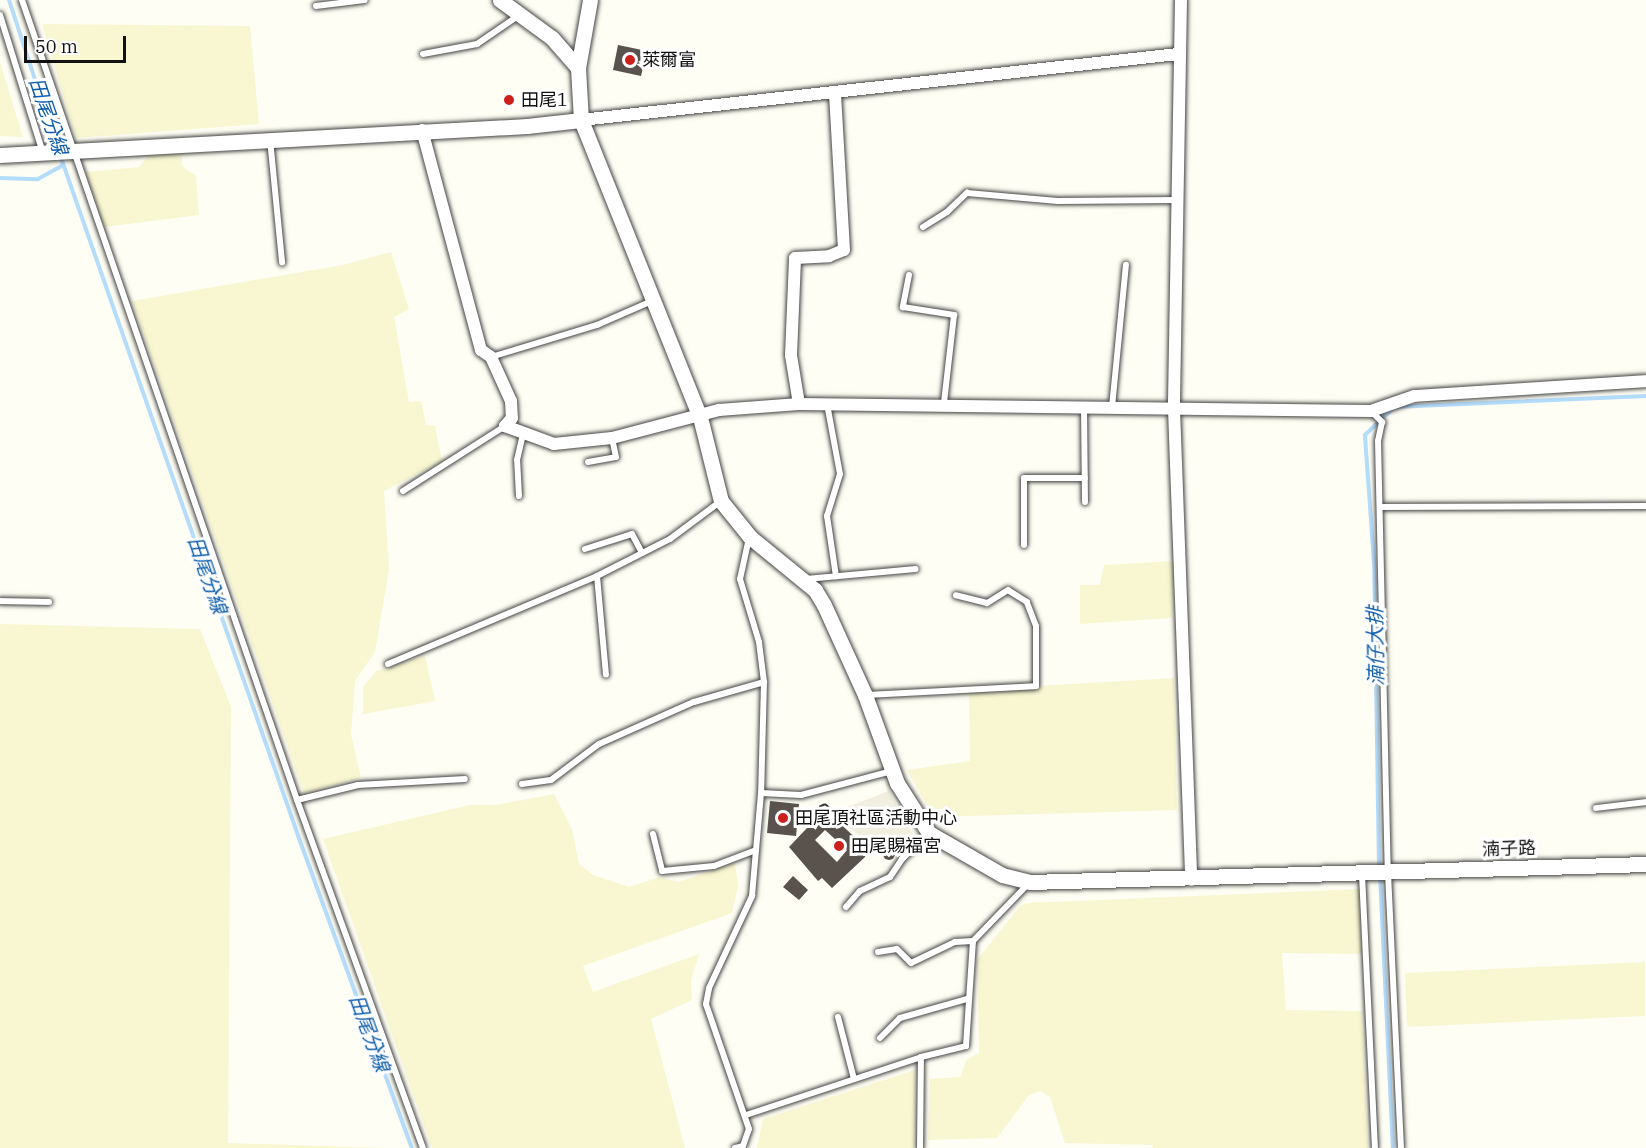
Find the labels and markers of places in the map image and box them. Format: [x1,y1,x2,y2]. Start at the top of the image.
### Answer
place label: 萊爾富 [642,49,696,71]
marker: 萊爾富 [623,53,637,67]
place label: 田尾1 [521,89,568,111]
marker: 田尾1 [502,93,516,107]
place label: 田尾頂社區活動中心 [795,807,957,829]
marker: 田尾頂社區活動中心 [776,811,790,825]
place label: 田尾賜福宮 [851,835,941,857]
marker: 田尾賜福宮 [832,839,846,853]

